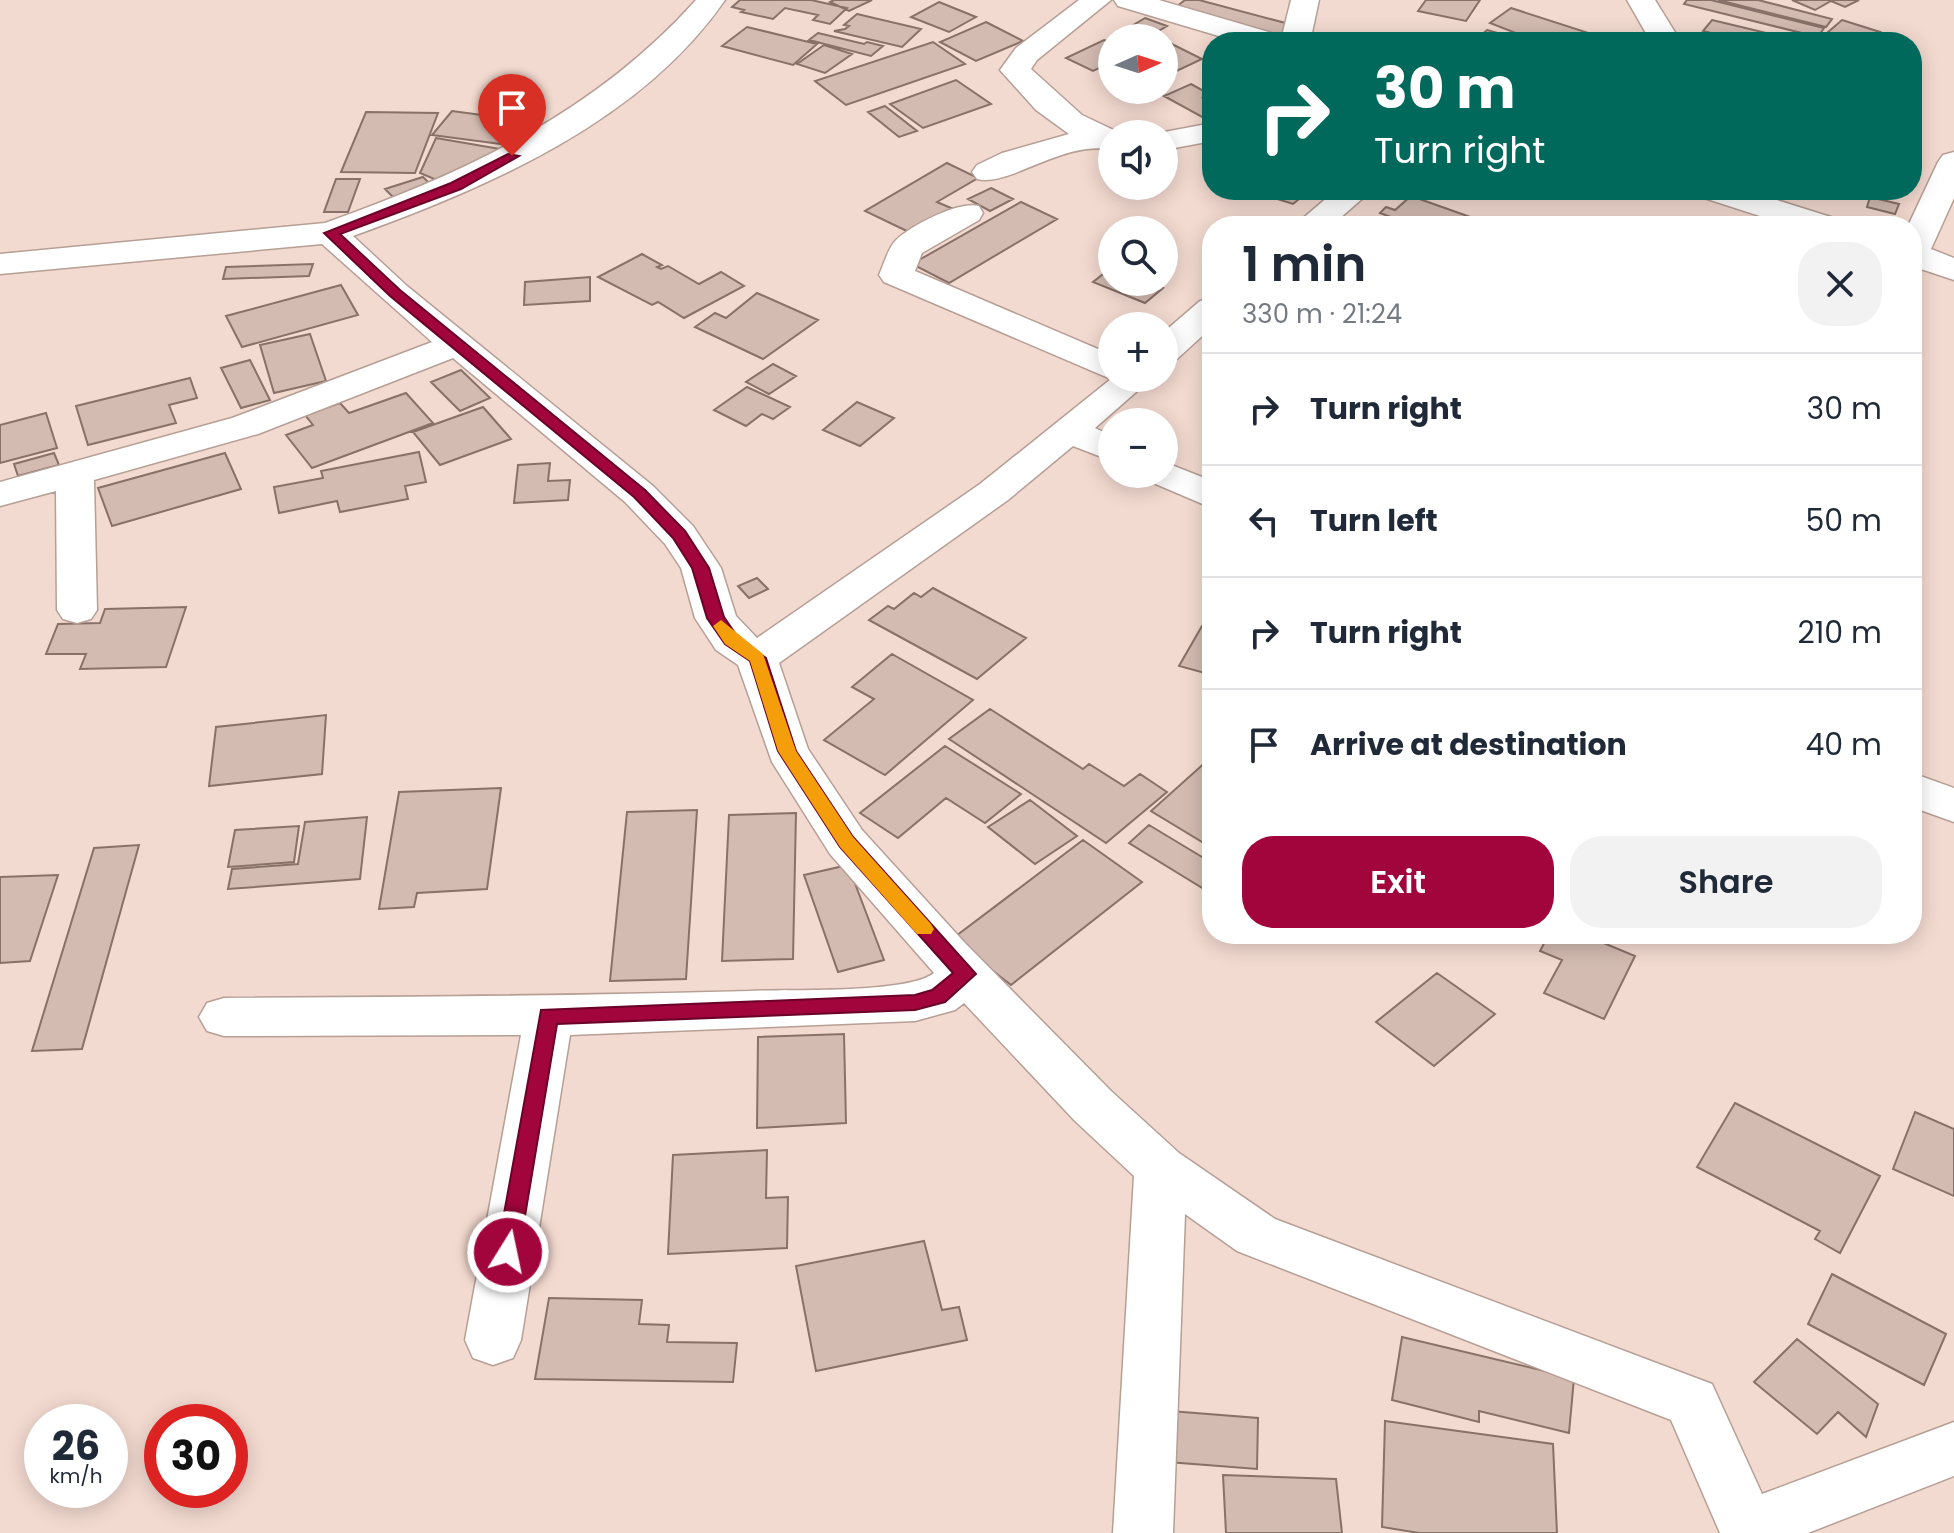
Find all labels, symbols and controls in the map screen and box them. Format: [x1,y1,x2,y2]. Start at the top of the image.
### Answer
north arrow [1098,24,1178,104]
map controls [1098,24,1178,488]
text: 30 m [1374,49,1516,128]
icon: right [1242,64,1346,168]
pin [478,74,546,156]
icon: arrive [490,86,534,130]
button: sound [1098,120,1178,200]
text: Turn right [1374,125,1545,176]
button: search [1098,216,1178,296]
text: 1 min [1242,231,1366,298]
button: close [1798,242,1882,326]
text: 330 m · 21:24 [1242,296,1402,332]
button: + [1098,312,1178,392]
icon: right [1242,387,1286,431]
text: Turn right [1310,387,1462,430]
text: 30 m [1807,387,1882,430]
button: − [1098,408,1178,488]
icon: left [1242,499,1286,543]
text: Turn left [1310,499,1438,542]
text: 50 m [1805,499,1882,542]
icon: right [1242,611,1286,655]
text: Turn right [1310,611,1462,654]
text: 210 m [1797,611,1882,654]
icon: arrive [1242,723,1286,767]
text: Arrive at destination [1310,723,1627,766]
text: 40 m [1805,723,1882,766]
button: Exit [1242,836,1554,928]
button: Share [1570,836,1882,928]
position arrow [466,1210,550,1294]
speed limit sign: 30 [144,1404,248,1508]
text: 26 [52,1418,100,1474]
text: km/h [49,1462,103,1490]

